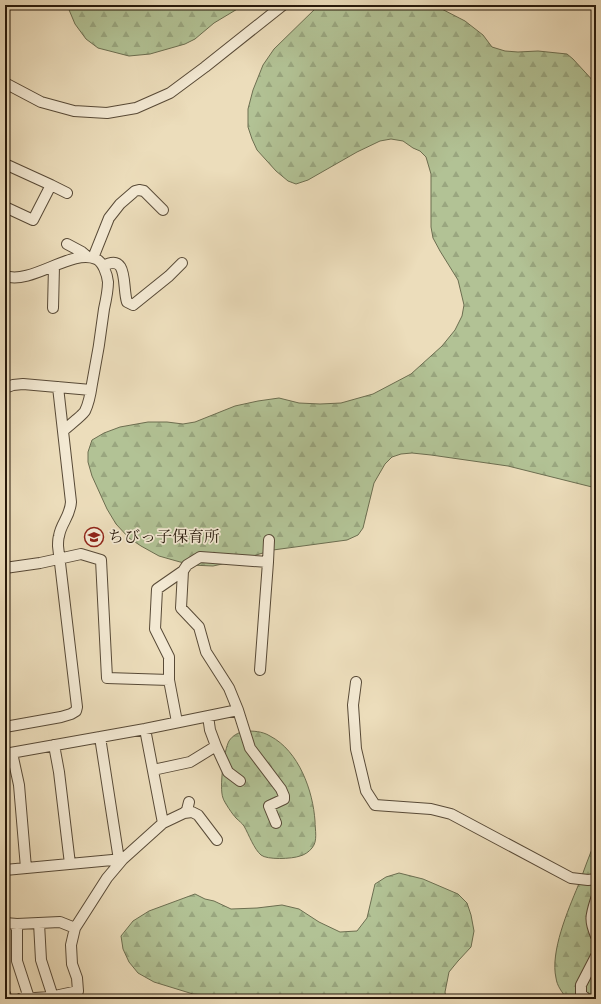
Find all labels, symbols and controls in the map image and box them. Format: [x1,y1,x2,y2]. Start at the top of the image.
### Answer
school or university icon: ちびっ子保育所 [83,526,105,548]
place label: ちびっ子保育所 [108,526,220,548]

